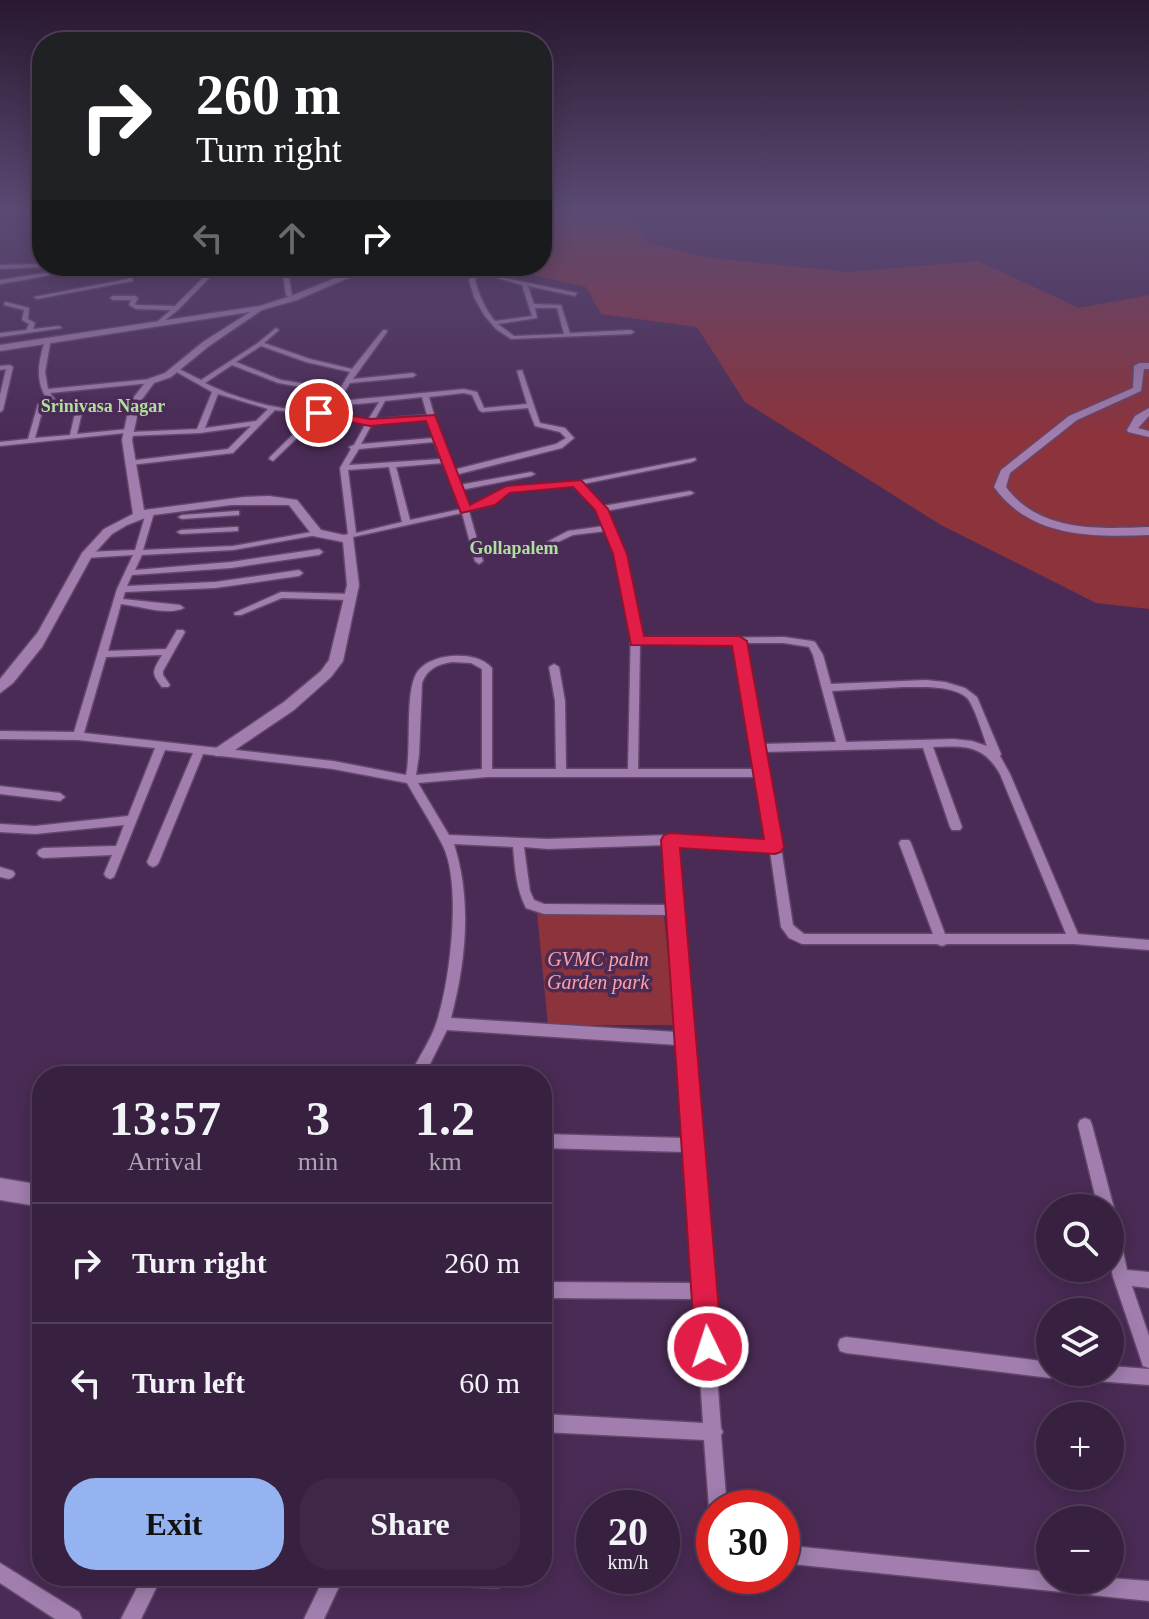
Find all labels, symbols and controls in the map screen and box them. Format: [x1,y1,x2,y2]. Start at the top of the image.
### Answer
icon: right [64,64,168,168]
text: 260 m [196,64,341,126]
text: Turn right [196,130,342,170]
icon: left [186,216,230,260]
icon: ahead [270,216,314,260]
icon: right [354,216,398,260]
pin [285,379,353,447]
icon: arrive [297,391,341,435]
district label: Srinivasa Nagar [41,396,165,416]
district label: Gollapalem [470,538,559,558]
park label: GVMC palm Garden park [547,948,650,994]
text: 13:57 [109,1092,221,1145]
text: 3 [306,1092,330,1145]
text: 1.2 [415,1092,475,1145]
text: Arrival [127,1147,202,1176]
text: min [298,1147,338,1176]
text: km [428,1147,462,1176]
map controls [1036,1194,1124,1594]
button: search [1036,1194,1124,1282]
icon: right [64,1241,108,1285]
text: Turn right [132,1246,267,1279]
text: 260 m [444,1246,520,1279]
button: layers [1036,1298,1124,1386]
position arrow [666,1305,750,1389]
icon: left [64,1361,108,1405]
text: Turn left [132,1366,245,1399]
text: 60 m [459,1366,520,1399]
button: + [1036,1402,1124,1490]
button: Exit [64,1478,284,1570]
button: Share [300,1478,520,1570]
speed limit sign: 30 [696,1490,800,1594]
button: − [1036,1506,1124,1594]
text: 20 [608,1509,648,1554]
text: km/h [607,1551,649,1573]

